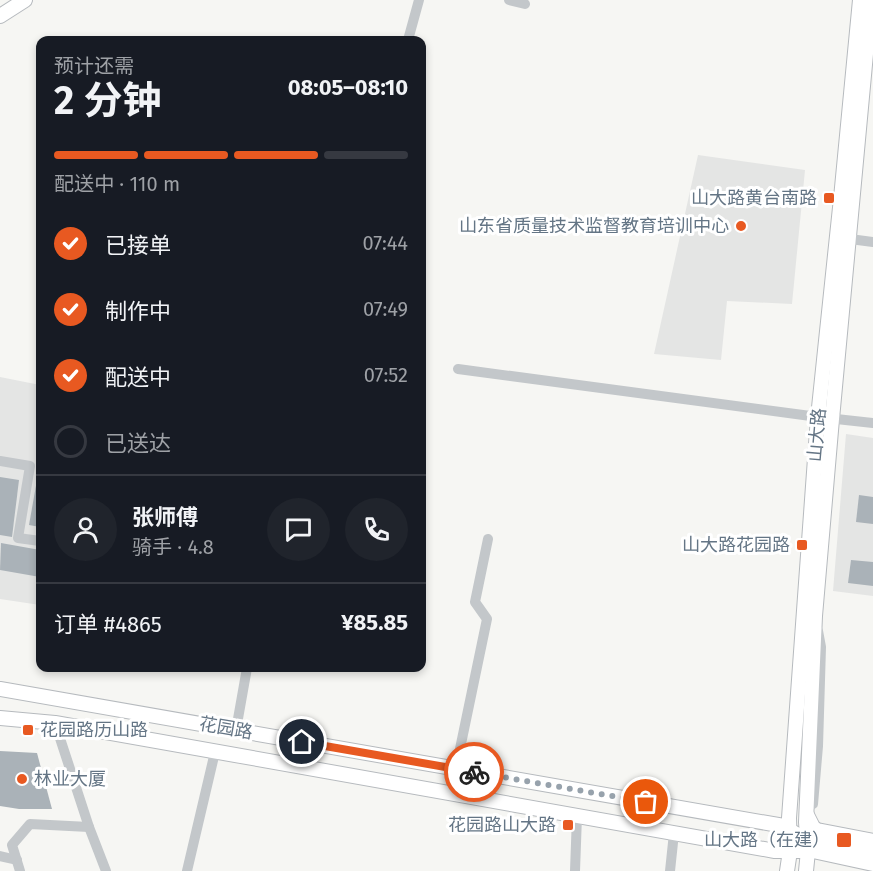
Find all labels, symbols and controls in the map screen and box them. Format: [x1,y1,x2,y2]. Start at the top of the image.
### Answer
text: 预计还需 [54,54,134,78]
text: 08:05–08:10 [288,74,408,101]
text: 2 分钟 [54,78,161,124]
text: 配送中 · 110 m [54,172,180,196]
place label: 山大路黄台南路 [691,187,817,209]
marker: 山大路黄台南路 [822,191,836,205]
place label: 山东省质量技术监督教育培训中心 [459,215,729,237]
marker: 山东省质量技术监督教育培训中心 [734,219,748,233]
icon: check [54,227,87,260]
text: 07:44 [362,231,408,255]
text: 已接单 [105,232,171,259]
icon: check [54,293,87,326]
text: 07:49 [363,297,408,321]
text: 制作中 [105,298,171,325]
icon: check [54,359,87,392]
text: 07:52 [364,363,408,387]
text: 配送中 [105,364,171,391]
street label: 山大路 [804,407,830,463]
text: 已送达 [105,430,171,457]
button: person [54,498,117,561]
button: chat [267,498,330,561]
button: phone [345,498,408,561]
text: 张师傅 [132,504,198,531]
place label: 山大路花园路 [682,534,790,556]
text: 骑手 · 4.8 [132,535,214,559]
marker: 山大路花园路 [795,538,809,552]
text: ¥85.85 [341,609,408,636]
text: 订单 #4865 [54,611,162,638]
street label: 花园路 [198,712,254,744]
pin [276,716,327,767]
place label: 花园路历山路 [40,719,148,741]
marker: 花园路历山路 [21,723,35,737]
icon: home [285,725,318,758]
courier [444,742,504,802]
icon: bike [458,756,491,789]
place label: 林业大厦 [34,768,106,790]
marker: 林业大厦 [15,772,29,786]
pin [620,776,671,827]
icon: bag [629,785,662,818]
place label: 花园路山大路 [448,814,556,836]
marker: 花园路山大路 [561,818,575,832]
place label: 山大路（在建） [704,829,830,851]
marker: 山大路（在建） [835,831,853,849]

